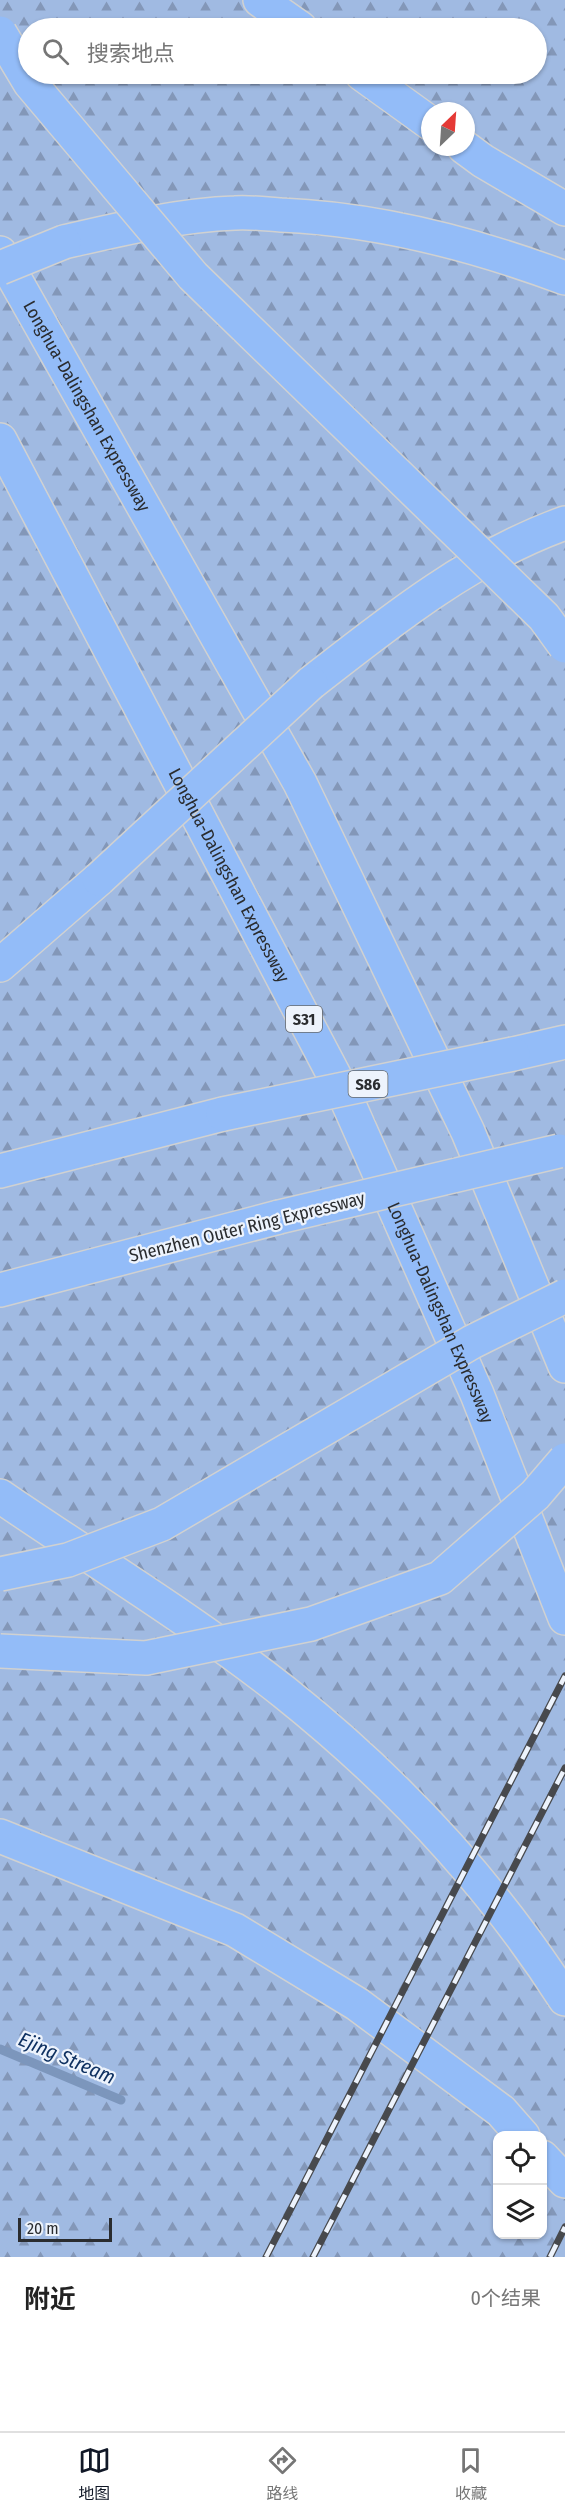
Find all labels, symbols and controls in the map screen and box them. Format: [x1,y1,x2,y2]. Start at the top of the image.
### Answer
search box [18,18,547,84]
icon: search [39,35,72,68]
text: 搜索地点 [87,40,175,67]
north arrow [421,102,475,156]
street label: Longhua-Dalingshan Expressway [18,297,155,516]
street label: Longhua-Dalingshan Expressway [164,765,294,986]
road number: S31 [286,1006,322,1032]
road number: S86 [348,1071,388,1097]
street label: Shenzhen Outer Ring Expressway [127,1187,367,1267]
street label: Longhua-Dalingshan Expressway [383,1199,498,1426]
water label: Ejing Stream [15,2027,119,2089]
map controls [493,2131,547,2239]
button: locate [493,2131,547,2185]
button: layers [493,2185,547,2239]
scale bar [18,2215,112,2242]
text: 20 m [27,2219,58,2238]
text: 附近 [24,2284,76,2315]
text: 0个结果 [471,2286,541,2310]
tab: 地图 [78,2444,111,2504]
tab: 路线 [266,2444,299,2504]
tab: 收藏 [454,2444,487,2504]

